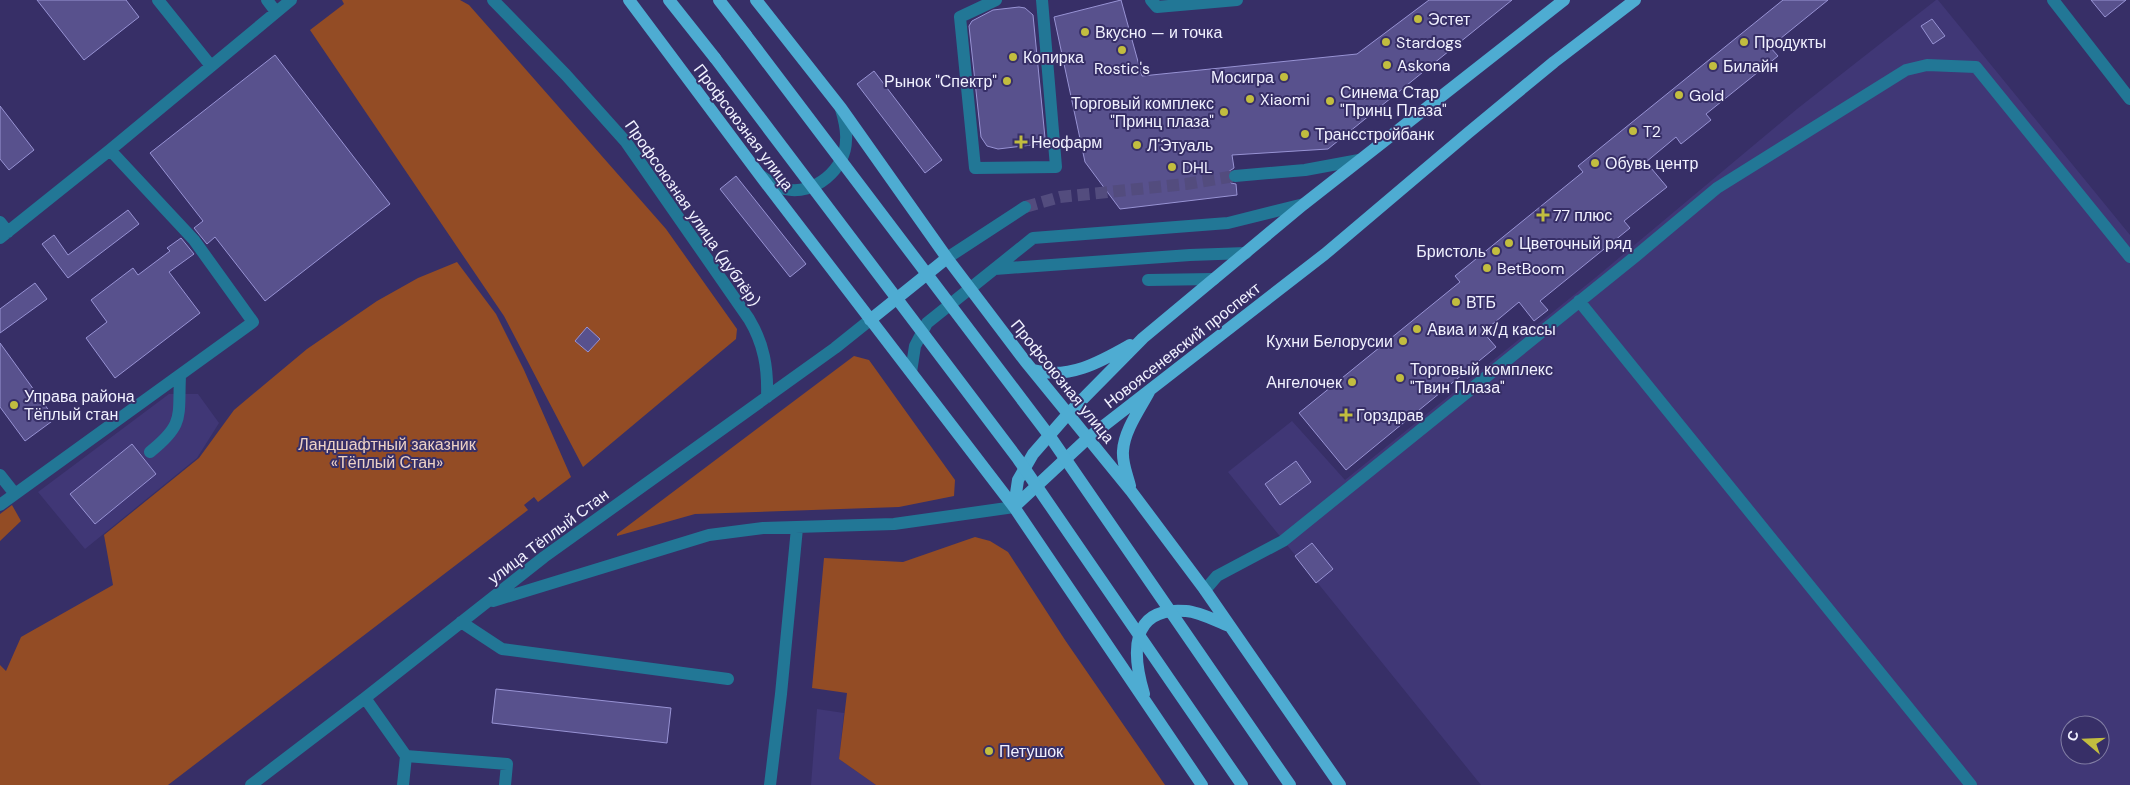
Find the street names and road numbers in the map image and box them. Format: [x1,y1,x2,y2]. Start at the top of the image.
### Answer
street label: Профсоюзная улица [689,60,798,195]
street label: Профсоюзная улица (дублёр) [620,116,765,311]
street label: Новоясеневский проспект [1100,277,1265,413]
street label: Профсоюзная улица [1006,315,1119,448]
street label: улица Тёплый Стан [484,484,613,589]

